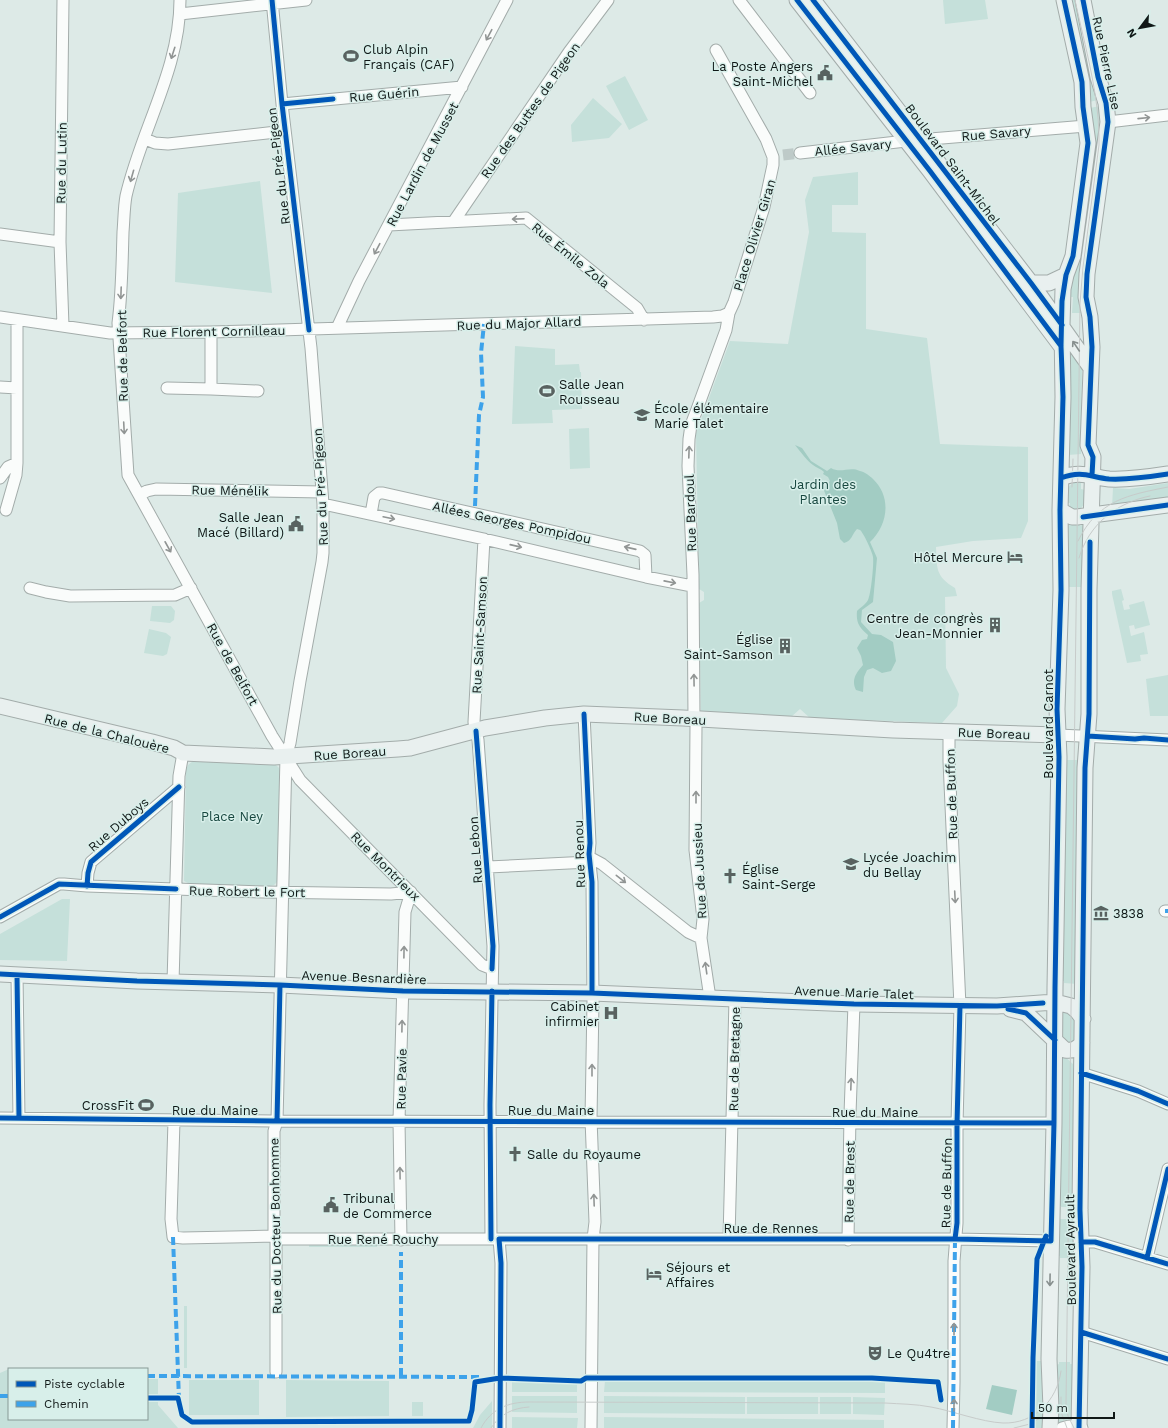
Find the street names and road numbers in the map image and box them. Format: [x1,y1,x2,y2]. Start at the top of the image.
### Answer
street label: Rue Pierre Lise [1089,15,1124,111]
street label: Rue des Buttes de Pigeon [478,39,583,181]
street label: Rue Guérin [348,84,420,105]
street label: Rue Lardin de Musset [383,99,462,229]
street label: Boulevard Saint-Michel [902,101,1003,228]
street label: Rue du Pré-Pigeon [264,107,293,225]
street label: Rue du Lutin [53,122,70,204]
street label: Rue Savary [961,123,1032,144]
street label: Allée Savary [814,136,893,159]
street label: Place Olivier Giran [730,177,779,293]
street label: Rue Émile Zola [529,219,614,292]
street label: Rue de Belfort [114,310,131,402]
street label: Rue du Major Allard [456,314,582,333]
street label: Rue Florent Cornilleau [142,323,286,340]
street label: Rue du Pré-Pigeon [310,428,331,546]
street label: Rue Bardoul [682,474,699,552]
street label: Rue Ménélik [191,482,269,499]
street label: Allées Georges Pompidou [431,498,593,547]
street label: Rue Saint-Samson [469,576,490,694]
street label: Rue de Belfort [204,621,262,708]
street label: Boulevard Carnot [1041,668,1056,779]
street label: Rue Boreau [633,709,707,728]
street label: Rue de la Chalouère [43,711,171,756]
street label: Rue Boreau [957,725,1031,742]
street label: Rue Boreau [313,743,387,764]
street label: Rue de Buffon [942,748,961,840]
street label: Rue Duboys [85,794,152,855]
street label: Rue Lebon [466,816,485,884]
street label: Rue Renou [571,820,588,888]
street label: Rue de Jussieu [689,823,710,919]
street label: Rue Montrieux [348,829,423,904]
street label: Rue Robert le Fort [189,883,306,900]
street label: Avenue Besnardière [301,968,427,987]
street label: Avenue Marie Talet [794,983,915,1002]
street label: Rue de Bretagne [726,1007,743,1111]
street label: Rue Pavie [393,1048,410,1110]
street label: Rue du Maine [172,1103,258,1118]
street label: Rue du Maine [508,1103,594,1118]
street label: Rue du Maine [832,1105,918,1120]
street label: Rue de Buffon [938,1137,955,1229]
street label: Rue du Docteur Bonhomme [266,1138,285,1314]
street label: Rue de Brest [841,1140,858,1223]
street label: Boulevard Ayrault [1062,1194,1079,1306]
street label: Rue de Rennes [724,1221,819,1236]
street label: Rue René Rouchy [328,1232,439,1247]

